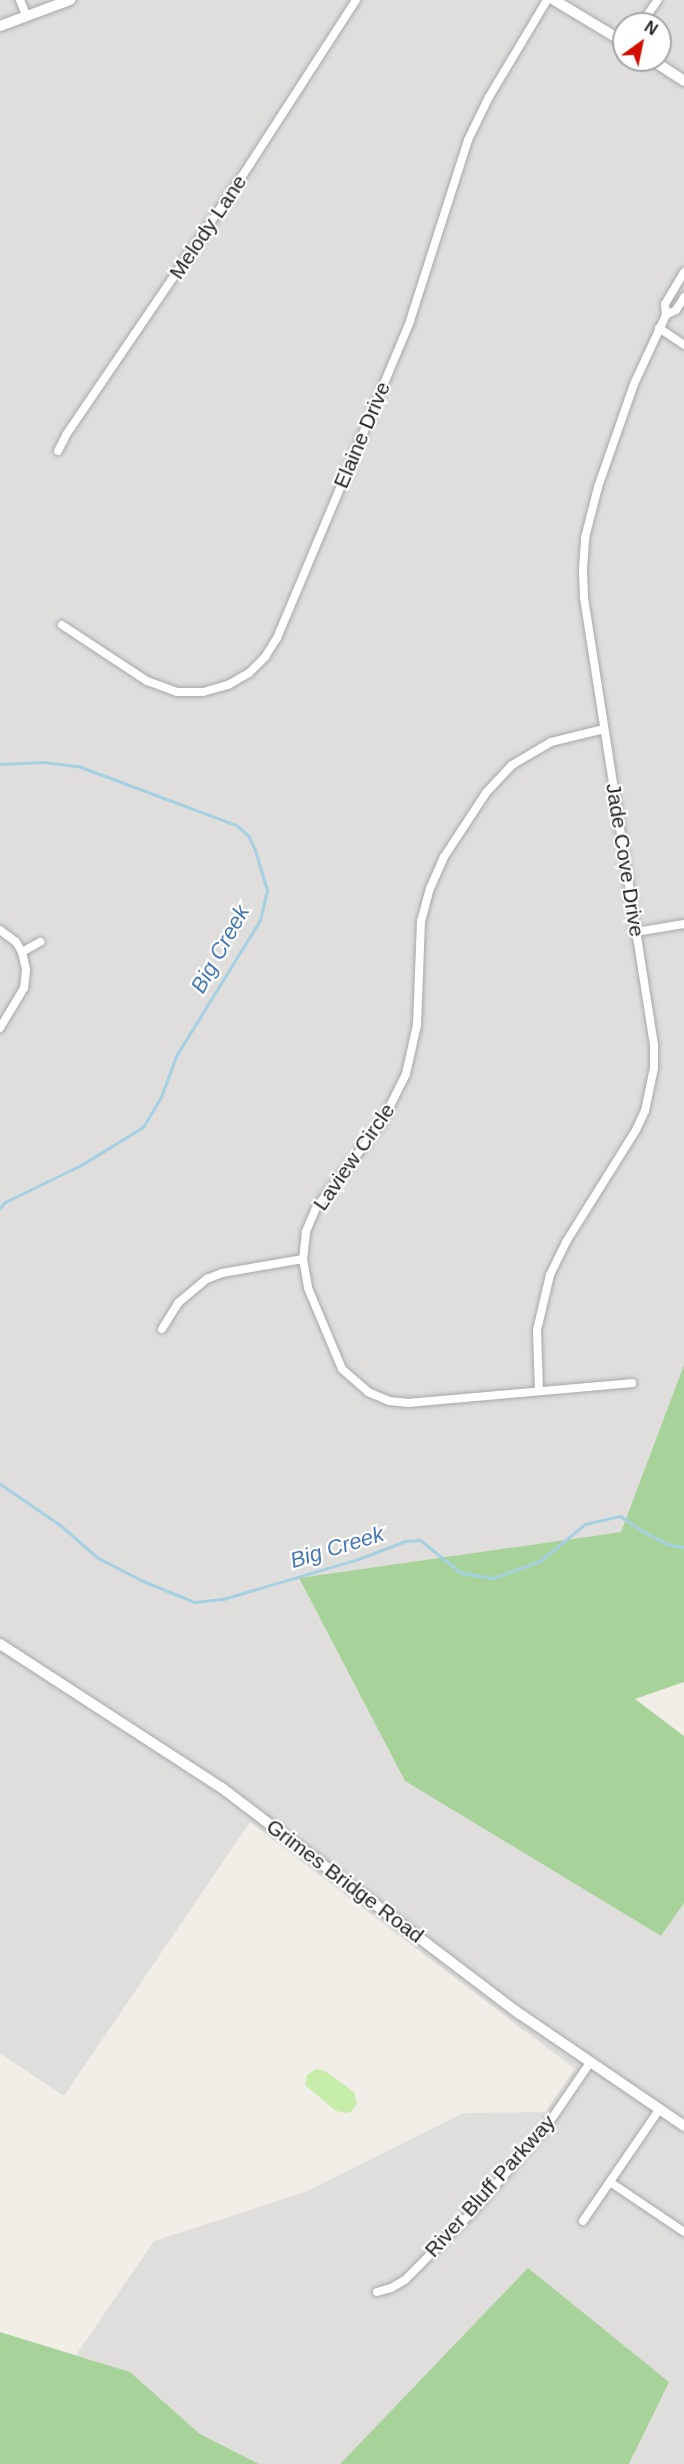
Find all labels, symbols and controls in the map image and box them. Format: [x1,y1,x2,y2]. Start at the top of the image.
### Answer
north arrow [612,12,672,72]
text: N [642,18,660,38]
street label: Melody Lane [164,170,252,284]
street label: Elaine Drive [328,378,396,492]
street label: Jade Cove Drive [600,781,650,939]
water label: Big Creek [185,900,255,998]
street label: Laview Circle [308,1099,400,1215]
water label: Big Creek [287,1520,387,1574]
street label: Grimes Bridge Road [261,1814,429,1948]
street label: River Bluff Parkway [419,2110,561,2262]

